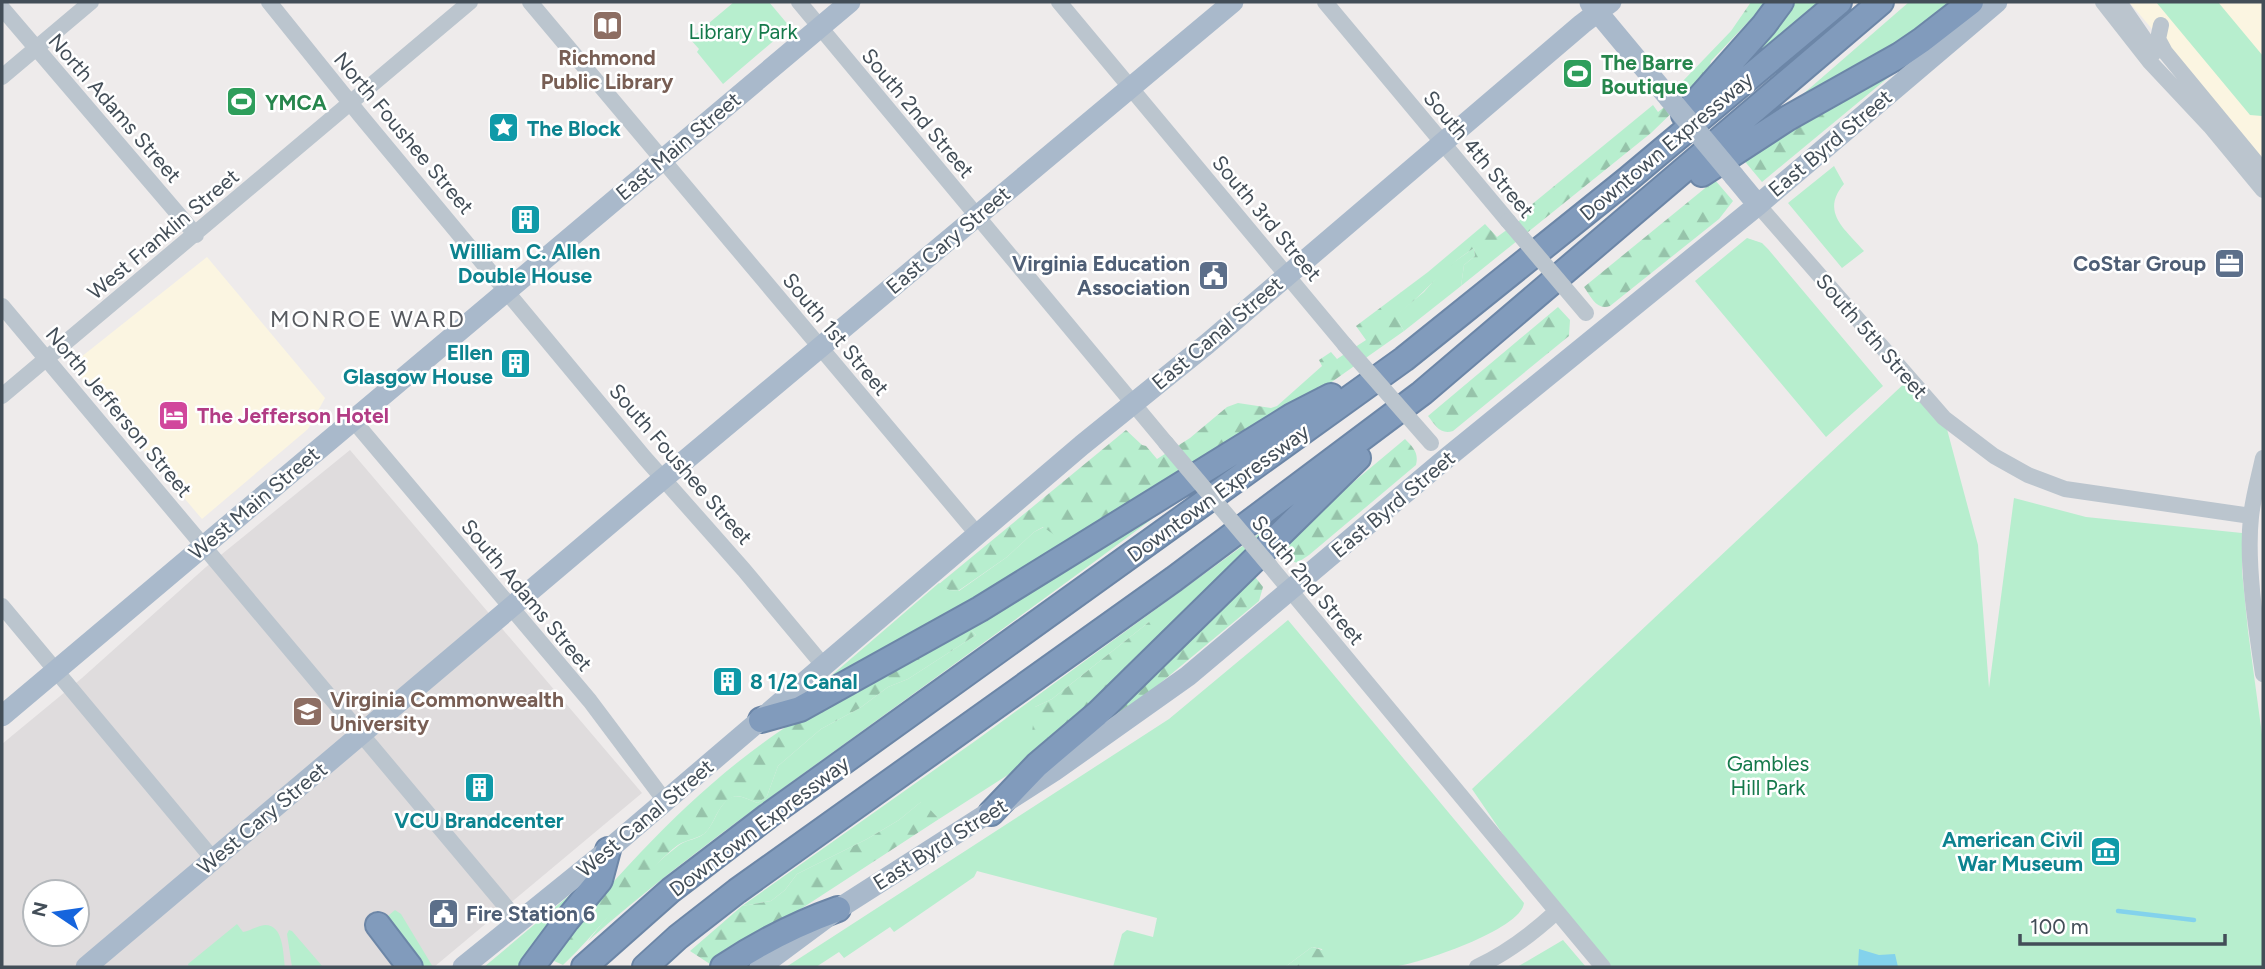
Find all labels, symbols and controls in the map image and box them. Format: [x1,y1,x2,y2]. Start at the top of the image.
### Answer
library icon: Richmond Public Library [590,8,624,42]
park label: Library Park [688,19,798,44]
street label: North Adams Street [44,28,187,188]
street label: South 2nd Street [857,43,979,183]
place label: Richmond Public Library [541,45,674,94]
street label: North Foushee Street [329,47,479,219]
place label: The Barre Boutique [1601,50,1694,99]
sports icon: The Barre Boutique [1561,57,1595,91]
street label: Downtown Expressway [1574,66,1758,226]
street label: East Byrd Street [1763,84,1897,202]
sports icon: YMCA [225,85,259,119]
street label: South 4th Street [1419,85,1539,223]
street label: East Main Street [611,87,745,205]
place label: YMCA [265,90,327,115]
place icon: The Block [487,111,521,145]
place label: The Block [527,116,622,141]
street label: South 3rd Street [1207,150,1327,286]
street label: West Franklin Street [82,163,244,305]
street label: East Cary Street [881,181,1015,299]
building icon: William C. Allen Double House [508,202,542,236]
place label: William C. Allen Double House [450,239,600,288]
office icon: CoStar Group [2212,246,2246,280]
place label: Virginia Education Association [1012,251,1190,300]
place label: CoStar Group [2073,251,2206,276]
public building icon: Virginia Education Association [1196,258,1230,292]
street label: South 1st Street [778,268,894,400]
street label: South 5th Street [1811,268,1933,404]
street label: East Canal Street [1147,271,1287,395]
district label: MONROE WARD [270,305,466,333]
street label: North Jefferson Street [41,322,197,502]
place label: Ellen Glasgow House [343,340,493,389]
building icon: Ellen Glasgow House [499,347,533,381]
street label: South Foushee Street [604,378,758,550]
hotel icon: The Jefferson Hotel [157,398,191,432]
place label: The Jefferson Hotel [197,403,389,428]
street label: Downtown Expressway [1122,419,1314,567]
street label: West Main Street [184,441,324,565]
street label: East Byrd Street [1326,445,1460,563]
street label: South 2nd Street [1247,510,1369,650]
street label: South Adams Street [456,514,598,676]
building icon: 8 1/2 Canal [710,664,744,698]
place label: 8 1/2 Canal [750,669,858,694]
place label: Virginia Commonwealth University [330,687,564,736]
school or university icon: Virginia Commonwealth University [290,694,324,728]
street label: Downtown Expressway [664,750,854,902]
park label: Gambles Hill Park [1727,751,1809,800]
street label: West Canal Street [572,754,718,882]
street label: West Cary Street [192,756,332,880]
building icon: VCU Brandcenter [462,771,496,805]
street label: East Byrd Street [868,793,1012,895]
place label: VCU Brandcenter [394,808,564,833]
place label: American Civil War Museum [1942,827,2083,876]
museum icon: American Civil War Museum [2089,834,2123,868]
north arrow [21,878,91,948]
public building icon: Fire Station 6 [426,896,460,930]
text: N [27,900,53,919]
place label: Fire Station 6 [466,901,595,926]
scale bar [2020,902,2225,946]
text: 100 m [2030,914,2089,939]

